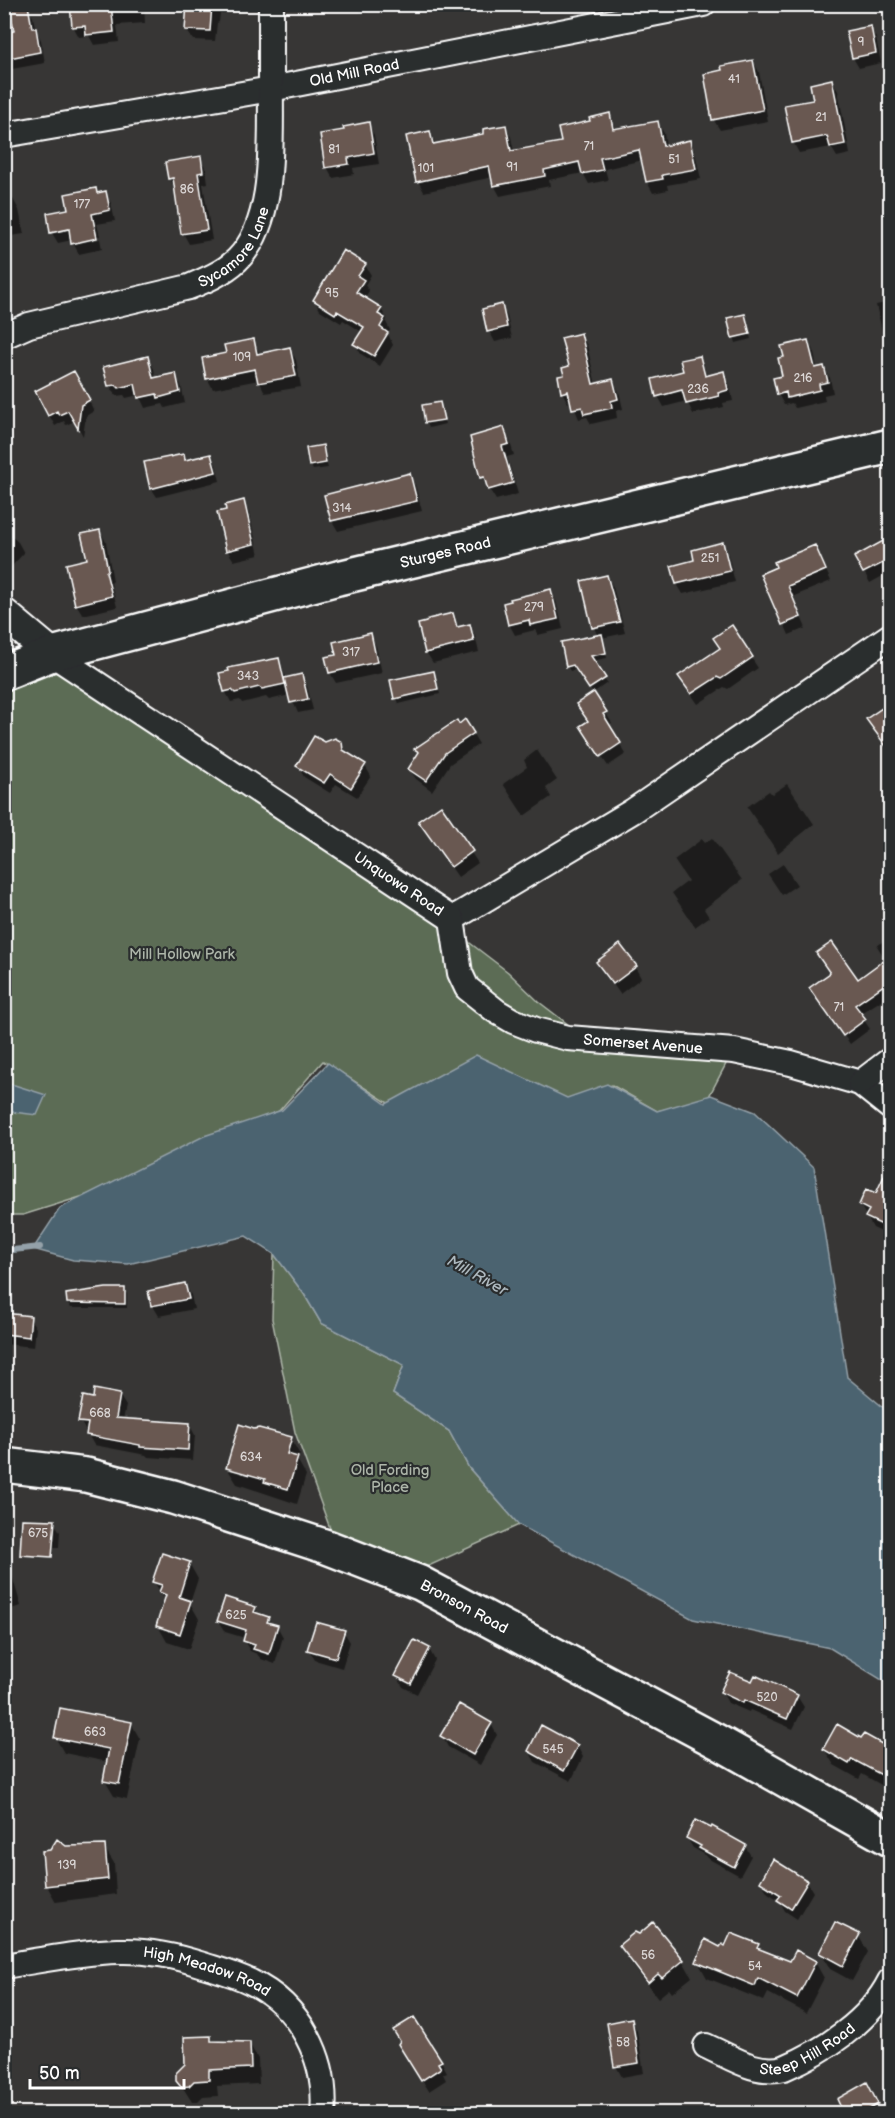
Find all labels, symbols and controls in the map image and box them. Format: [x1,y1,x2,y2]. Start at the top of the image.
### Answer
house number: 9 [858,35,865,50]
street label: Old Mill Road [308,54,401,91]
house number: 41 [728,72,740,87]
house number: 21 [815,110,827,125]
house number: 71 [584,139,594,154]
house number: 81 [328,142,340,157]
house number: 51 [668,152,680,167]
house number: 91 [506,160,518,175]
house number: 101 [418,161,434,176]
house number: 86 [180,182,194,197]
house number: 177 [74,197,90,212]
street label: Sycamore Lane [195,204,273,292]
house number: 95 [325,286,339,301]
house number: 109 [233,350,251,365]
house number: 216 [794,371,812,386]
house number: 236 [687,382,709,397]
house number: 314 [332,501,352,516]
street label: Sturges Road [398,532,493,572]
house number: 251 [701,551,719,566]
house number: 279 [524,600,544,615]
house number: 317 [342,645,360,660]
house number: 343 [237,669,259,684]
street label: Unquowa Road [350,847,447,920]
park label: Mill Hollow Park [129,945,236,964]
house number: 71 [834,1000,844,1015]
street label: Somerset Avenue [583,1030,704,1058]
water label: Mill River [443,1252,512,1301]
house number: 668 [89,1406,111,1421]
house number: 634 [240,1450,263,1465]
park label: Old Fording Place [351,1461,429,1497]
house number: 675 [28,1526,48,1541]
street label: Bronson Road [417,1575,511,1638]
house number: 625 [225,1608,247,1623]
house number: 520 [756,1690,778,1705]
house number: 663 [84,1725,106,1740]
house number: 545 [542,1742,564,1757]
house number: 139 [58,1858,77,1873]
street label: High Meadow Road [142,1942,274,2001]
house number: 56 [641,1948,655,1963]
house number: 54 [748,1959,763,1974]
street label: Steep Hill Road [758,2019,859,2079]
house number: 58 [616,2035,630,2050]
scale bar [30,2052,184,2090]
text: 50 m [39,2063,80,2084]

